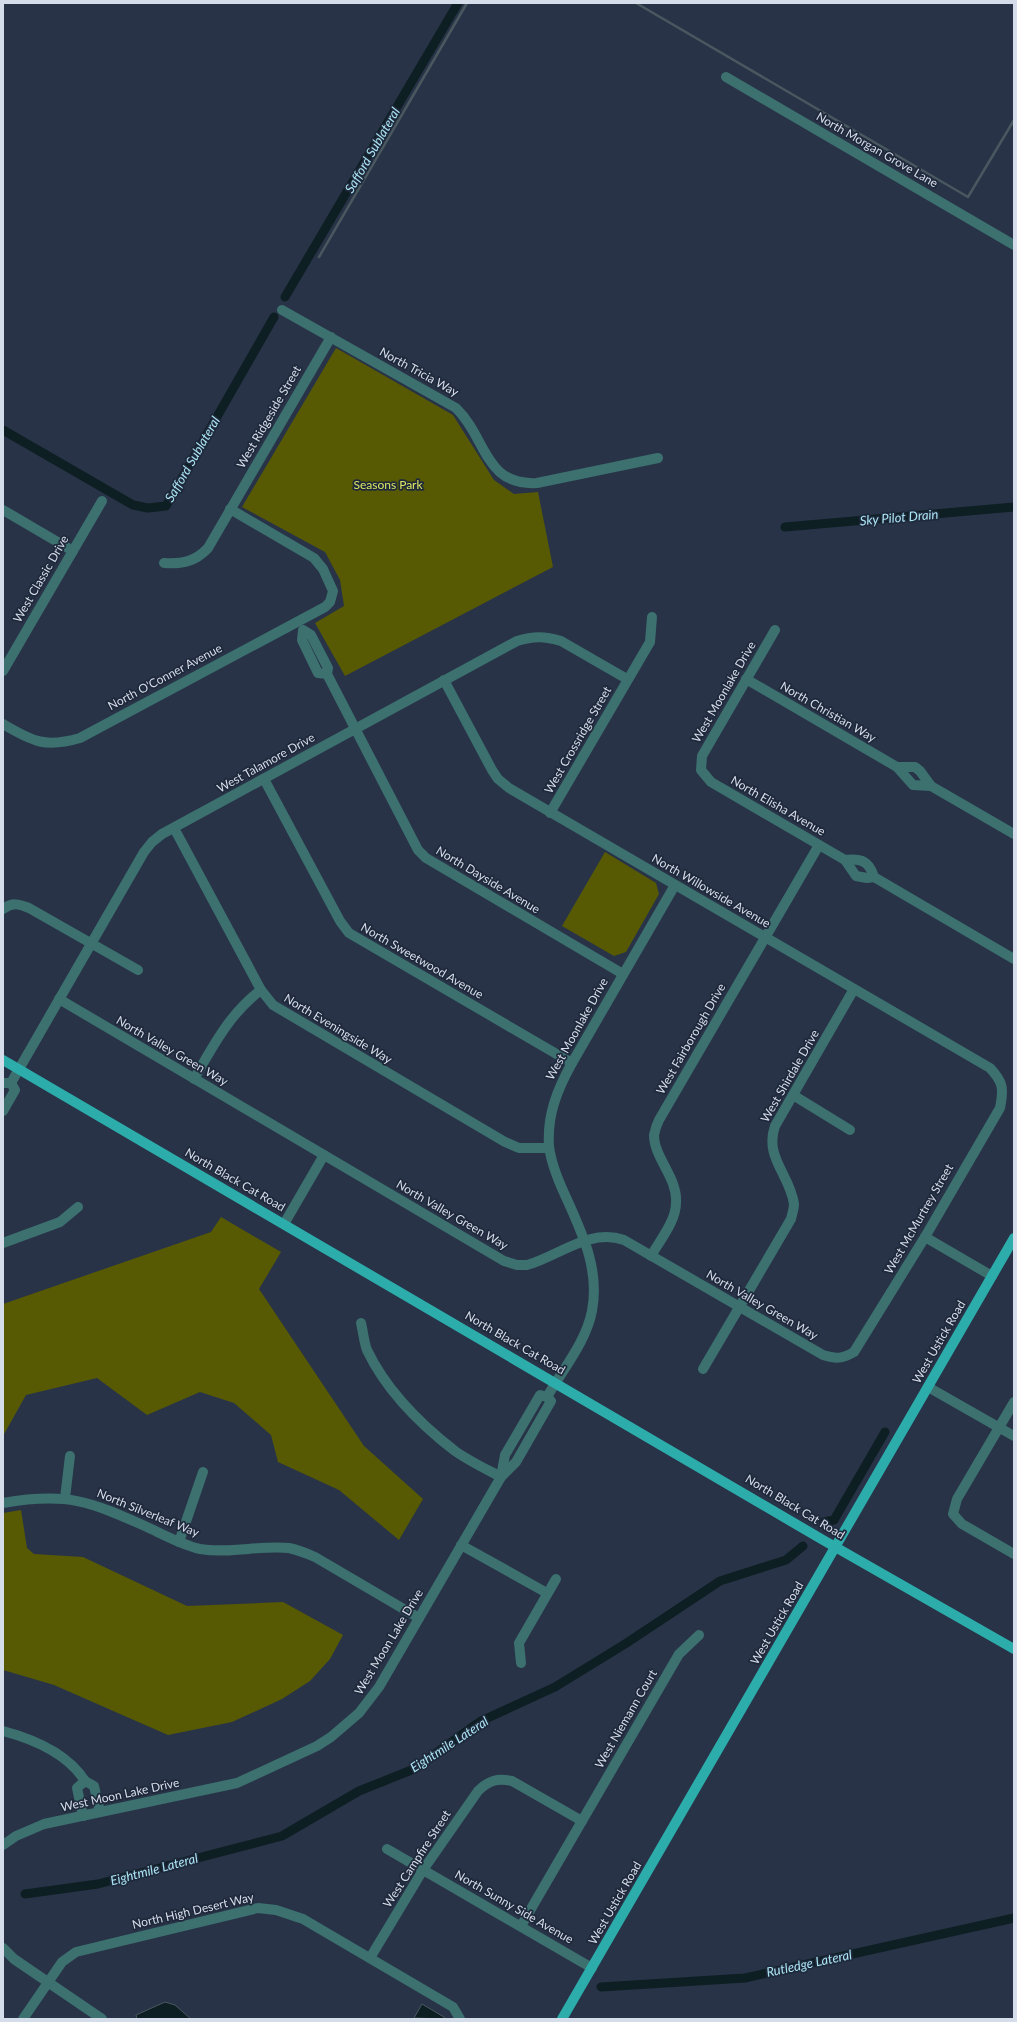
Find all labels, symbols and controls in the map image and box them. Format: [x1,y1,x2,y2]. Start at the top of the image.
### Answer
water label: Safford Sublateral [341,104,403,196]
street label: North Morgan Grove Lane [814,109,941,191]
street label: North Tricia Way [377,344,462,400]
street label: West Ridgeside Street [233,362,304,471]
water label: Safford Sublateral [161,413,223,505]
park label: Seasons Park [353,477,423,492]
water label: Sky Pilot Drain [859,506,939,528]
street label: West Classic Drive [10,532,72,625]
street label: West Moonlake Drive [688,638,759,745]
street label: North O'Conner Avenue [105,640,224,713]
street label: North Christian Way [778,678,880,745]
street label: West Crossridge Street [541,683,615,796]
street label: West Talamore Drive [214,729,317,796]
street label: North Elisha Avenue [728,772,828,839]
street label: North Dayside Avenue [434,843,543,917]
street label: North Willowside Avenue [649,850,773,931]
street label: North Sweetwood Avenue [358,919,486,1002]
street label: West Moonlake Drive [542,975,611,1082]
street label: West Fairborough Drive [653,981,728,1097]
street label: North Eveningside Way [281,990,396,1067]
street label: North Valley Green Way [114,1012,232,1089]
street label: West Shirdale Drive [757,1027,822,1125]
street label: North Black Cat Road [182,1145,288,1214]
street label: West McMurtrey Street [881,1160,957,1276]
street label: North Valley Green Way [394,1176,512,1253]
street label: North Valley Green Way [704,1266,822,1343]
street label: West Ustick Road [909,1298,968,1386]
street label: North Black Cat Road [462,1308,568,1377]
street label: North Black Cat Road [743,1471,848,1542]
street label: North Silverleaf Way [95,1485,202,1540]
street label: West Ustick Road [747,1579,806,1667]
street label: West Moon Lake Drive [351,1586,426,1697]
street label: West Niemann Court [591,1666,660,1771]
water label: Eightmile Lateral [407,1713,491,1775]
street label: West Moon Lake Drive [59,1775,181,1814]
street label: West Campfire Street [379,1807,454,1910]
water label: Eightmile Lateral [108,1850,200,1888]
street label: West Ustick Road [585,1859,644,1947]
street label: North Sunny Side Avenue [452,1866,576,1947]
street label: North High Desert Way [131,1889,256,1932]
water label: Rutledge Lateral [765,1946,853,1980]

